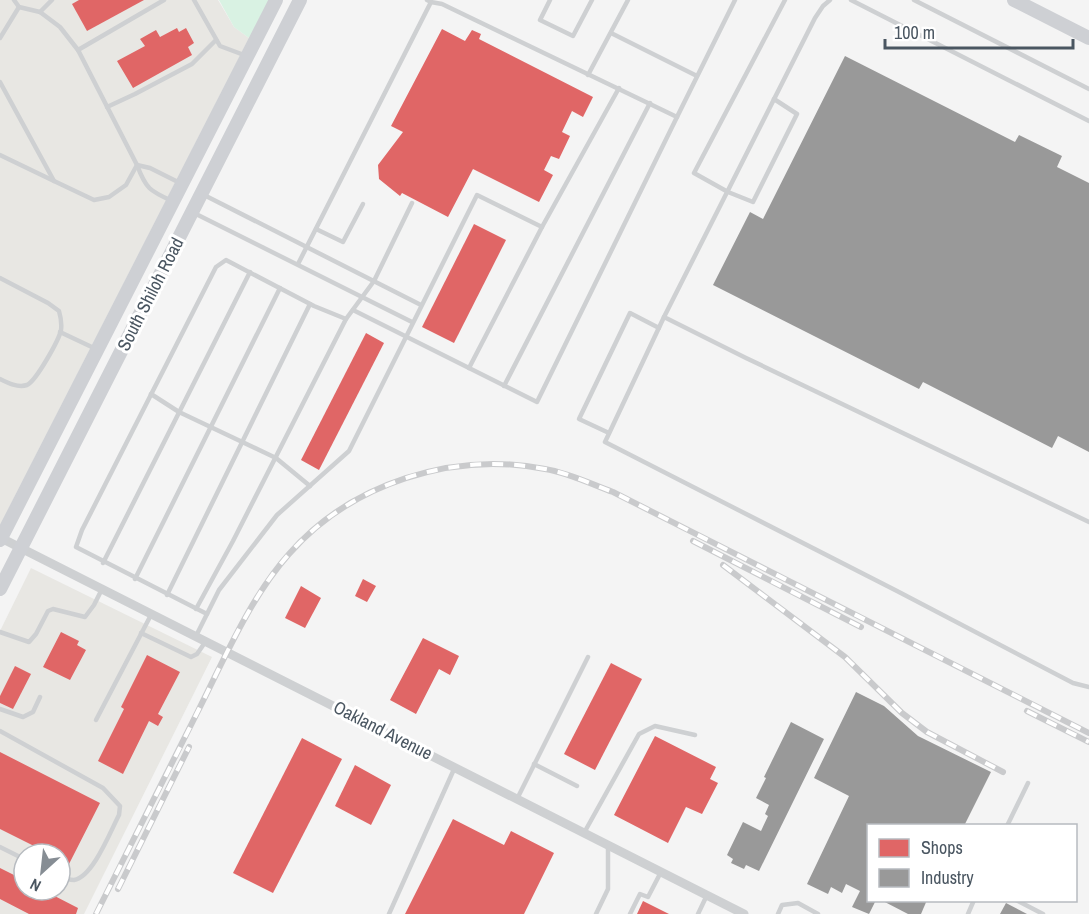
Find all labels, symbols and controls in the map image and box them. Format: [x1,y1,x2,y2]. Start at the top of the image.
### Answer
scale bar [885,12,1072,50]
text: 100 m [894,20,935,45]
street label: South Shiloh Road [111,233,189,355]
street label: Oakland Avenue [329,694,437,766]
legend [867,824,1077,902]
text: Shops [921,835,963,860]
north arrow [12,842,72,902]
text: Industry [921,865,974,890]
text: N [26,873,44,897]

